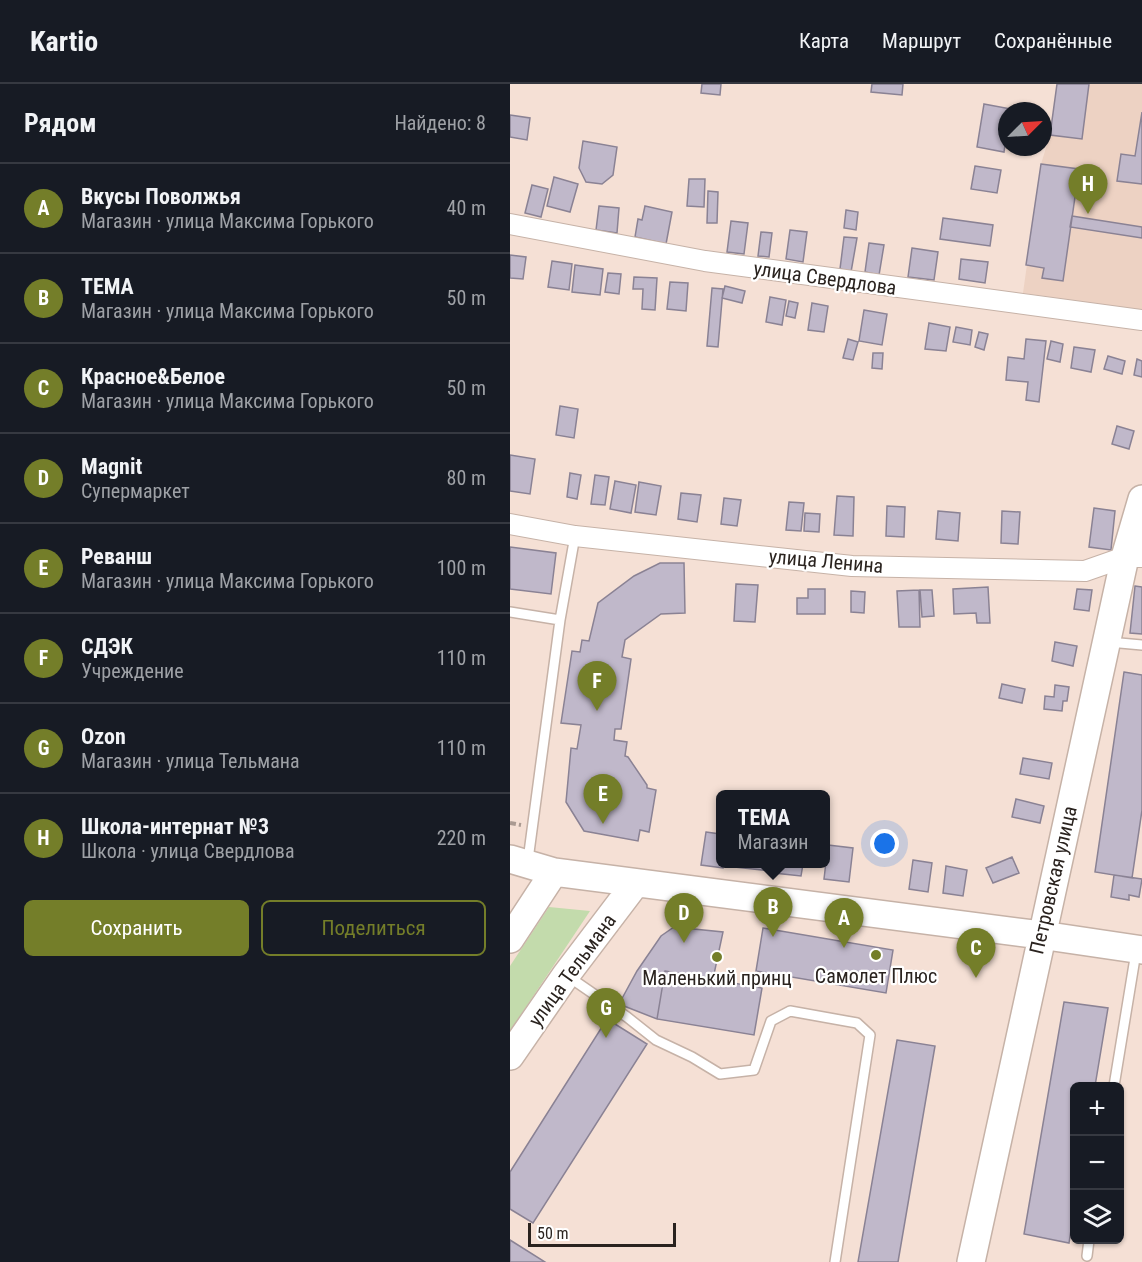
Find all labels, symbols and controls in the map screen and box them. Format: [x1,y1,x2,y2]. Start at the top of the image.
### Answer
text: Kartio [30,25,98,58]
text: Карта [799,29,849,53]
text: Маршрут [882,29,961,53]
text: Сохранённые [994,29,1112,53]
north arrow [998,102,1052,156]
text: Рядом [24,108,96,138]
text: Найдено: 8 [394,111,486,135]
pin: H [1068,164,1108,214]
text: Вкусы Поволжья [81,184,241,209]
text: A [38,196,49,220]
text: 40 m [447,196,486,220]
text: Магазин · улица Максима Горького [81,209,374,233]
street label: улица Свердлова [752,256,898,300]
text: ТЕМА [81,274,134,299]
text: B [38,286,49,310]
text: 50 m [447,286,486,310]
text: Магазин · улица Максима Горького [81,299,374,323]
text: Красное&Белое [81,364,225,389]
text: C [38,376,49,400]
text: 50 m [447,376,486,400]
text: Магазин · улица Максима Горького [81,389,374,413]
text: Magnit [81,454,142,479]
text: D [38,466,49,490]
text: 80 m [447,466,486,490]
text: Супермаркет [81,479,190,503]
text: Реванш [81,544,152,569]
street label: улица Ленина [768,544,884,578]
text: E [39,556,48,580]
text: 100 m [437,556,486,580]
text: Магазин · улица Максима Горького [81,569,374,593]
text: СДЭК [81,634,133,659]
text: F [39,646,48,670]
text: 110 m [437,646,486,670]
text: Учреждение [81,659,184,683]
pin: F [578,662,616,711]
text: Ozon [81,724,126,749]
text: G [38,736,49,760]
text: 110 m [437,736,486,760]
text: Магазин · улица Тельмана [81,749,300,773]
pin: E [584,774,622,824]
popup [716,790,830,868]
street label: Петровская улица [1024,804,1082,956]
text: ТЕМА [738,805,790,830]
text: Школа-интернат №3 [81,814,269,839]
text: H [37,826,50,850]
text: 220 m [437,826,486,850]
your location [870,829,899,858]
text: Магазин [738,830,809,854]
text: Школа · улица Свердлова [81,839,295,863]
pin: B [754,888,792,937]
pin: D [664,894,704,943]
pin: A [824,898,864,948]
button: Сохранить [24,900,249,956]
button: Поделиться [261,900,486,956]
street label: улица Тельмана [523,909,621,1031]
pin: C [956,928,996,978]
marker: Самолет Плюс [869,948,883,962]
marker: Маленький принц [710,950,724,964]
place label: Самолет Плюс [815,964,937,988]
place label: Маленький принц [642,966,792,990]
pin: G [586,988,626,1038]
map controls [1070,1082,1124,1244]
button: + [1070,1082,1124,1136]
button: − [1070,1136,1124,1190]
button: layers [1070,1190,1124,1244]
scale bar [528,1220,676,1248]
text: 50 m [537,1224,569,1243]

